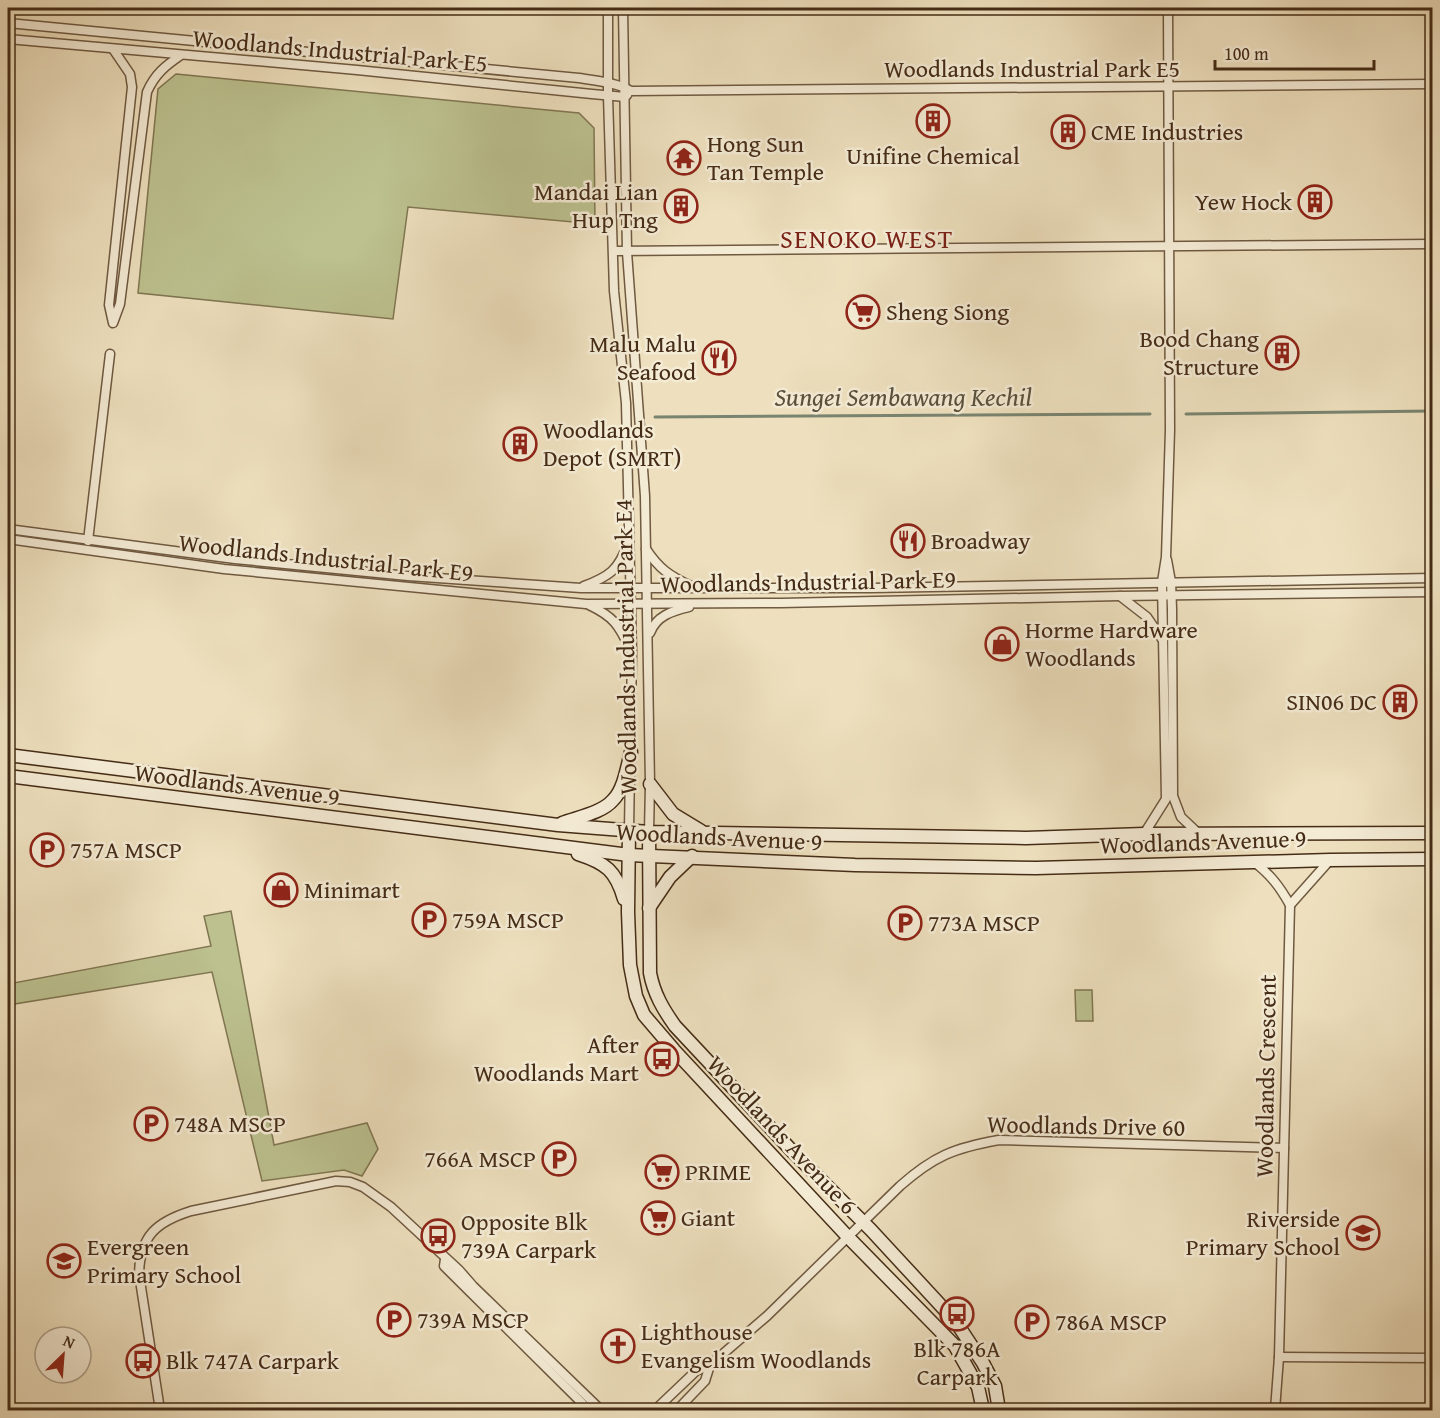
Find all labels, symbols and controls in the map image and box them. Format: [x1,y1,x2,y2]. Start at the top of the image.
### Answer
street label: Woodlands Industrial Park E5 [191,20,489,81]
scale bar [1215,33,1374,71]
text: 100 m [1224,40,1269,67]
street label: Woodlands Industrial Park E5 [884,51,1180,86]
building icon: Unifine Chemical [915,103,951,139]
building icon: CME Industries [1050,114,1086,150]
place label: CME Industries [1091,114,1243,149]
place label: Hong Sun Tan Temple [707,126,824,189]
place label: Unifine Chemical [846,138,1020,173]
temple icon: Hong Sun Tan Temple [666,140,702,176]
place label: Mandai Lian Hup Tng [534,174,659,237]
place label: Yew Hock [1195,184,1293,219]
building icon: Yew Hock [1297,184,1333,220]
building icon: Mandai Lian Hup Tng [663,188,699,224]
district label: SENOKO WEST [780,219,954,258]
supermarket icon: Sheng Siong [845,294,881,330]
place label: Sheng Siong [886,294,1009,329]
place label: Bood Chang Structure [1140,321,1259,384]
place label: Malu Malu Seafood [589,326,696,389]
building icon: Bood Chang Structure [1264,335,1300,371]
restaurant icon: Malu Malu Seafood [701,340,737,376]
water label: Sungei Sembawang Kechil [774,377,1032,416]
place label: Woodlands Depot (SMRT) [543,412,681,475]
building icon: Woodlands Depot (SMRT) [502,426,538,462]
street label: Woodlands Industrial Park E4 [605,499,646,795]
restaurant icon: Broadway [890,523,926,559]
place label: Broadway [931,523,1031,558]
street label: Woodlands Industrial Park E9 [177,525,475,590]
street label: Woodlands Industrial Park E9 [660,561,956,602]
place label: Horme Hardware Woodlands [1025,612,1198,675]
shop icon: Horme Hardware Woodlands [984,626,1020,662]
place label: SIN06 DC [1286,684,1377,719]
building icon: SIN06 DC [1382,684,1418,720]
street label: Woodlands Avenue 9 [132,755,342,814]
street label: Woodlands Avenue 9 [615,814,823,859]
street label: Woodlands Avenue 9 [1099,820,1307,863]
parking icon: 757A MSCP [29,832,65,868]
place label: 757A MSCP [70,832,182,867]
shop icon: Minimart [263,872,299,908]
place label: Minimart [304,872,400,907]
parking icon: 759A MSCP [411,902,447,938]
place label: 759A MSCP [452,902,564,937]
parking icon: 773A MSCP [887,905,923,941]
place label: 773A MSCP [928,905,1040,940]
street label: Woodlands Crescent [1246,974,1285,1178]
place label: After Woodlands Mart [474,1027,640,1090]
bus stop icon: After Woodlands Mart [644,1041,680,1077]
street label: Woodlands Avenue 6 [699,1047,866,1222]
parking icon: 748A MSCP [133,1106,169,1142]
place label: 748A MSCP [174,1106,286,1141]
street label: Woodlands Drive 60 [987,1106,1185,1145]
place label: 766A MSCP [424,1141,536,1176]
parking icon: 766A MSCP [541,1141,577,1177]
supermarket icon: PRIME [644,1154,680,1190]
place label: PRIME [685,1154,751,1189]
supermarket icon: Giant [640,1200,676,1236]
place label: Giant [681,1200,736,1235]
place label: Riverside Primary School [1186,1201,1340,1264]
place label: Opposite Blk 739A Carpark [461,1204,597,1267]
school or university icon: Riverside Primary School [1345,1215,1381,1251]
bus stop icon: Opposite Blk 739A Carpark [420,1218,456,1254]
place label: Evergreen Primary School [87,1229,242,1292]
school or university icon: Evergreen Primary School [46,1243,82,1279]
bus stop icon: Blk 786A Carpark [939,1296,975,1332]
parking icon: 739A MSCP [376,1302,412,1338]
place label: 739A MSCP [417,1302,529,1337]
parking icon: 786A MSCP [1014,1304,1050,1340]
place label: 786A MSCP [1055,1304,1167,1339]
place label: Lighthouse Evangelism Woodlands [641,1314,871,1377]
north arrow [33,1325,93,1385]
text: N [59,1328,80,1355]
church icon: Lighthouse Evangelism Woodlands [600,1328,636,1364]
place label: Blk 786A Carpark [913,1331,1001,1394]
bus stop icon: Blk 747A Carpark [125,1343,161,1379]
place label: Blk 747A Carpark [166,1343,340,1378]

